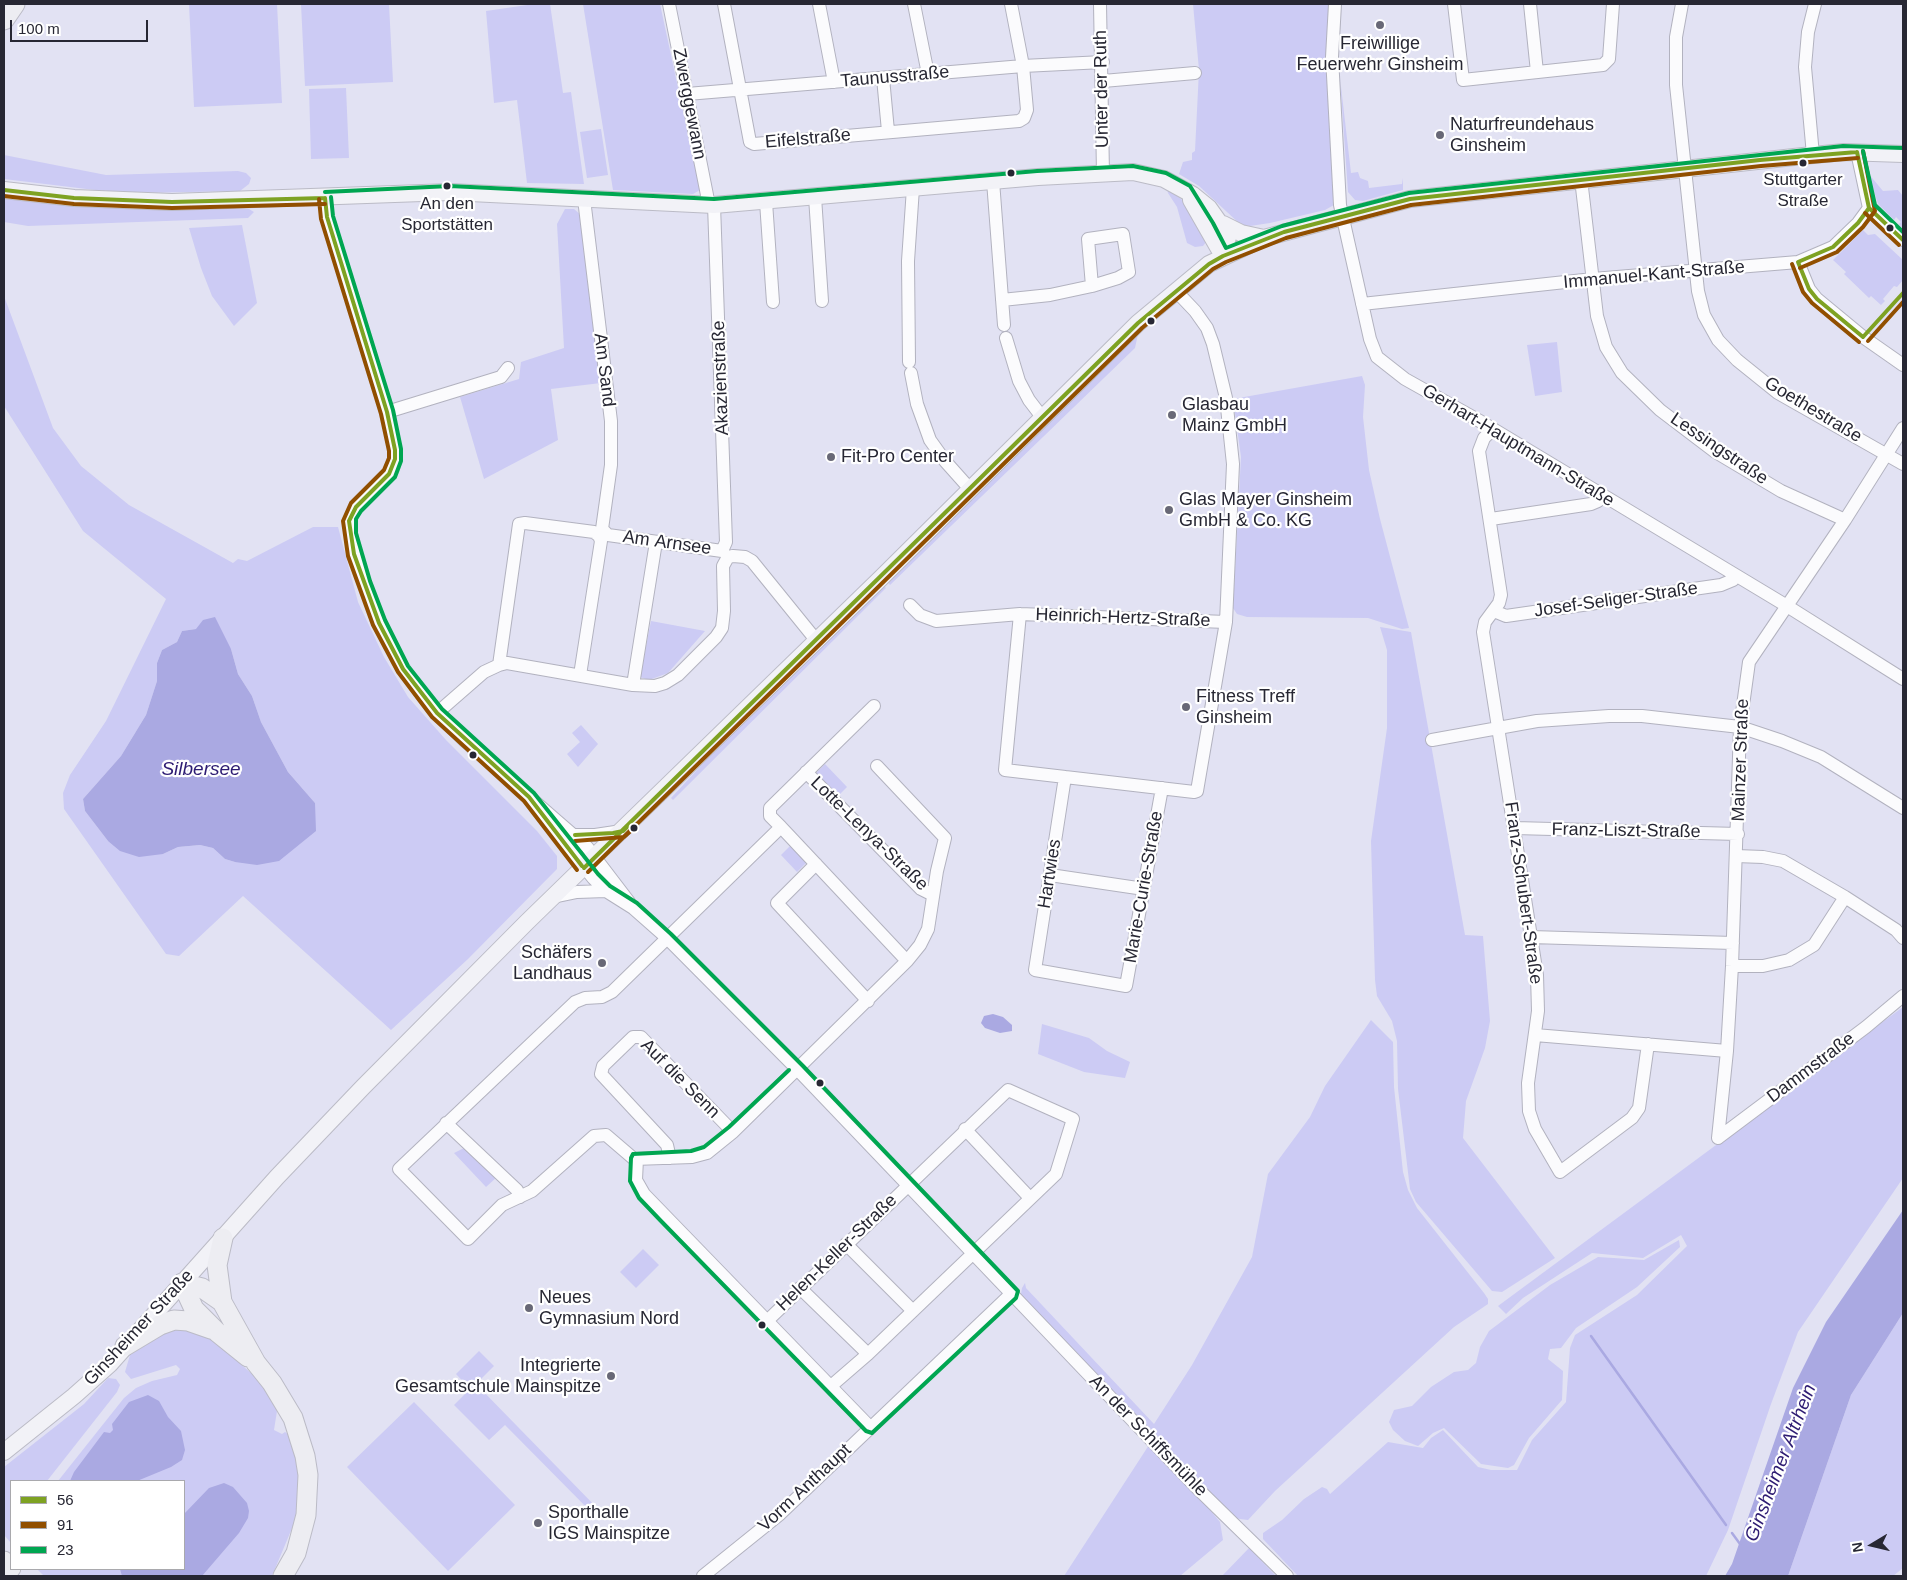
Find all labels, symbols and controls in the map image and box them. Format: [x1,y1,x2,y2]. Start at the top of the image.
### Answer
scale bar [12,10,150,42]
marker: Freiwillige Feuerwehr Ginsheim [1374,19,1386,31]
text: 100 m [18,20,60,37]
street label: Unter der Ruth [1090,30,1114,148]
place label: Freiwillige Feuerwehr Ginsheim [1296,33,1464,76]
street label: Zwerggewann [668,46,710,162]
street label: Taunusstraße [840,61,950,93]
place label: Naturfreundehaus Ginsheim [1450,114,1594,156]
street label: Eifelstraße [764,124,852,154]
marker: Naturfreundehaus Ginsheim [1434,129,1446,141]
marker: Stuttgarter Straße [1798,158,1808,168]
unlabelled marker [1006,168,1016,178]
place label: Stuttgarter Straße [1763,170,1843,210]
marker: An den Sportstätten [442,181,452,191]
place label: An den Sportstätten [401,194,493,234]
unlabelled marker [1885,223,1895,233]
street label: Immanuel-Kant-Straße [1562,256,1746,294]
unlabelled marker [1146,316,1156,326]
street label: Akazienstraße [708,320,734,436]
street label: Am Sand [589,332,619,408]
street label: Goethestraße [1760,372,1866,448]
street label: Gerhart-Hauptmann-Straße [1418,380,1618,512]
place label: Glasbau Mainz GmbH [1182,394,1287,436]
street label: Lessingstraße [1666,408,1772,490]
marker: Glasbau Mainz GmbH [1166,409,1178,421]
place label: Fit-Pro Center [841,446,954,468]
marker: Fit-Pro Center [825,451,837,463]
place label: Glas Mayer Ginsheim GmbH & Co. KG [1179,489,1352,532]
marker: Glas Mayer Ginsheim GmbH & Co. KG [1163,504,1175,516]
street label: Am Arnsee [621,526,713,560]
street label: Josef-Seliger-Straße [1533,578,1699,622]
street label: Heinrich-Hertz-Straße [1035,604,1211,632]
place label: Fitness Treff Ginsheim [1196,686,1295,729]
street label: Mainzer Straße [1728,698,1754,822]
marker: Fitness Treff Ginsheim [1180,701,1192,713]
unlabelled marker [468,750,478,760]
water label: Silbersee [161,759,241,781]
street label: Lotte-Lenya-Straße [806,772,932,896]
street label: Franz-Schubert-Straße [1499,800,1547,986]
street label: Marie-Curie-Straße [1120,809,1168,965]
street label: Franz-Liszt-Straße [1551,819,1701,843]
unlabelled marker [629,823,639,833]
street label: Hartwies [1034,838,1066,910]
place label: Schäfers Landhaus [513,942,592,984]
marker: Schäfers Landhaus [596,957,608,969]
street label: Dammstraße [1763,1028,1859,1108]
street label: Auf die Senn [636,1035,724,1123]
unlabelled marker [815,1078,825,1088]
street label: Helen-Keller-Straße [772,1190,902,1316]
street label: Ginsheimer Straße [80,1265,198,1391]
place label: Neues Gymnasium Nord [539,1287,679,1330]
marker: Neues Gymnasium Nord [523,1302,535,1314]
unlabelled marker [757,1320,767,1330]
place label: Integrierte Gesamtschule Mainspitze [395,1355,601,1398]
marker: Integrierte Gesamtschule Mainspitze [605,1370,617,1382]
street label: An der Schiffsmühle [1084,1371,1212,1501]
water label: Ginsheimer Altrhein [1740,1381,1822,1545]
street label: Vorm Anthaupt [754,1439,856,1537]
legend [10,1480,185,1570]
text: 56 [57,1491,74,1508]
place label: Sporthalle IGS Mainspitze [548,1502,670,1545]
text: 91 [57,1516,74,1533]
marker: Sporthalle IGS Mainspitze [532,1517,544,1529]
north arrow [1847,1520,1897,1570]
text: 23 [57,1541,74,1558]
text: N [1848,1541,1866,1554]

